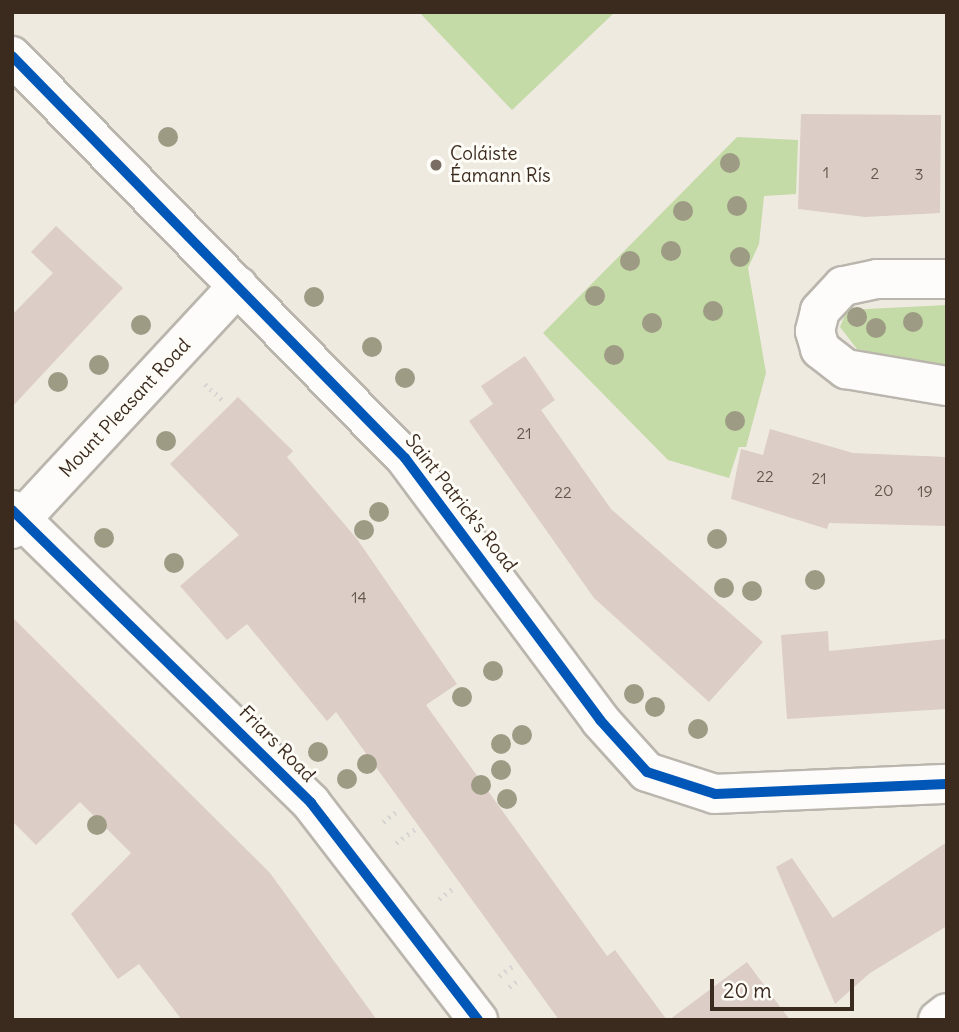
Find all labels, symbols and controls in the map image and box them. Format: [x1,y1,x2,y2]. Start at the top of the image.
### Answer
place label: Coláiste Éamann Rís [450,143,551,187]
marker: Coláiste Éamann Rís [428,157,444,173]
house number: 1 [823,162,829,182]
house number: 2 [871,163,879,183]
house number: 3 [914,164,924,184]
street label: Mount Pleasant Road [55,334,195,482]
house number: 21 [516,423,532,443]
street label: Saint Patrick's Road [400,430,522,576]
house number: 22 [756,466,774,486]
house number: 21 [811,468,827,488]
house number: 20 [874,480,894,500]
house number: 19 [917,481,933,501]
house number: 22 [554,482,572,502]
house number: 14 [351,587,367,607]
street label: Friars Road [234,701,320,787]
scale bar [714,965,858,1009]
text: 20 m [723,977,772,1004]

